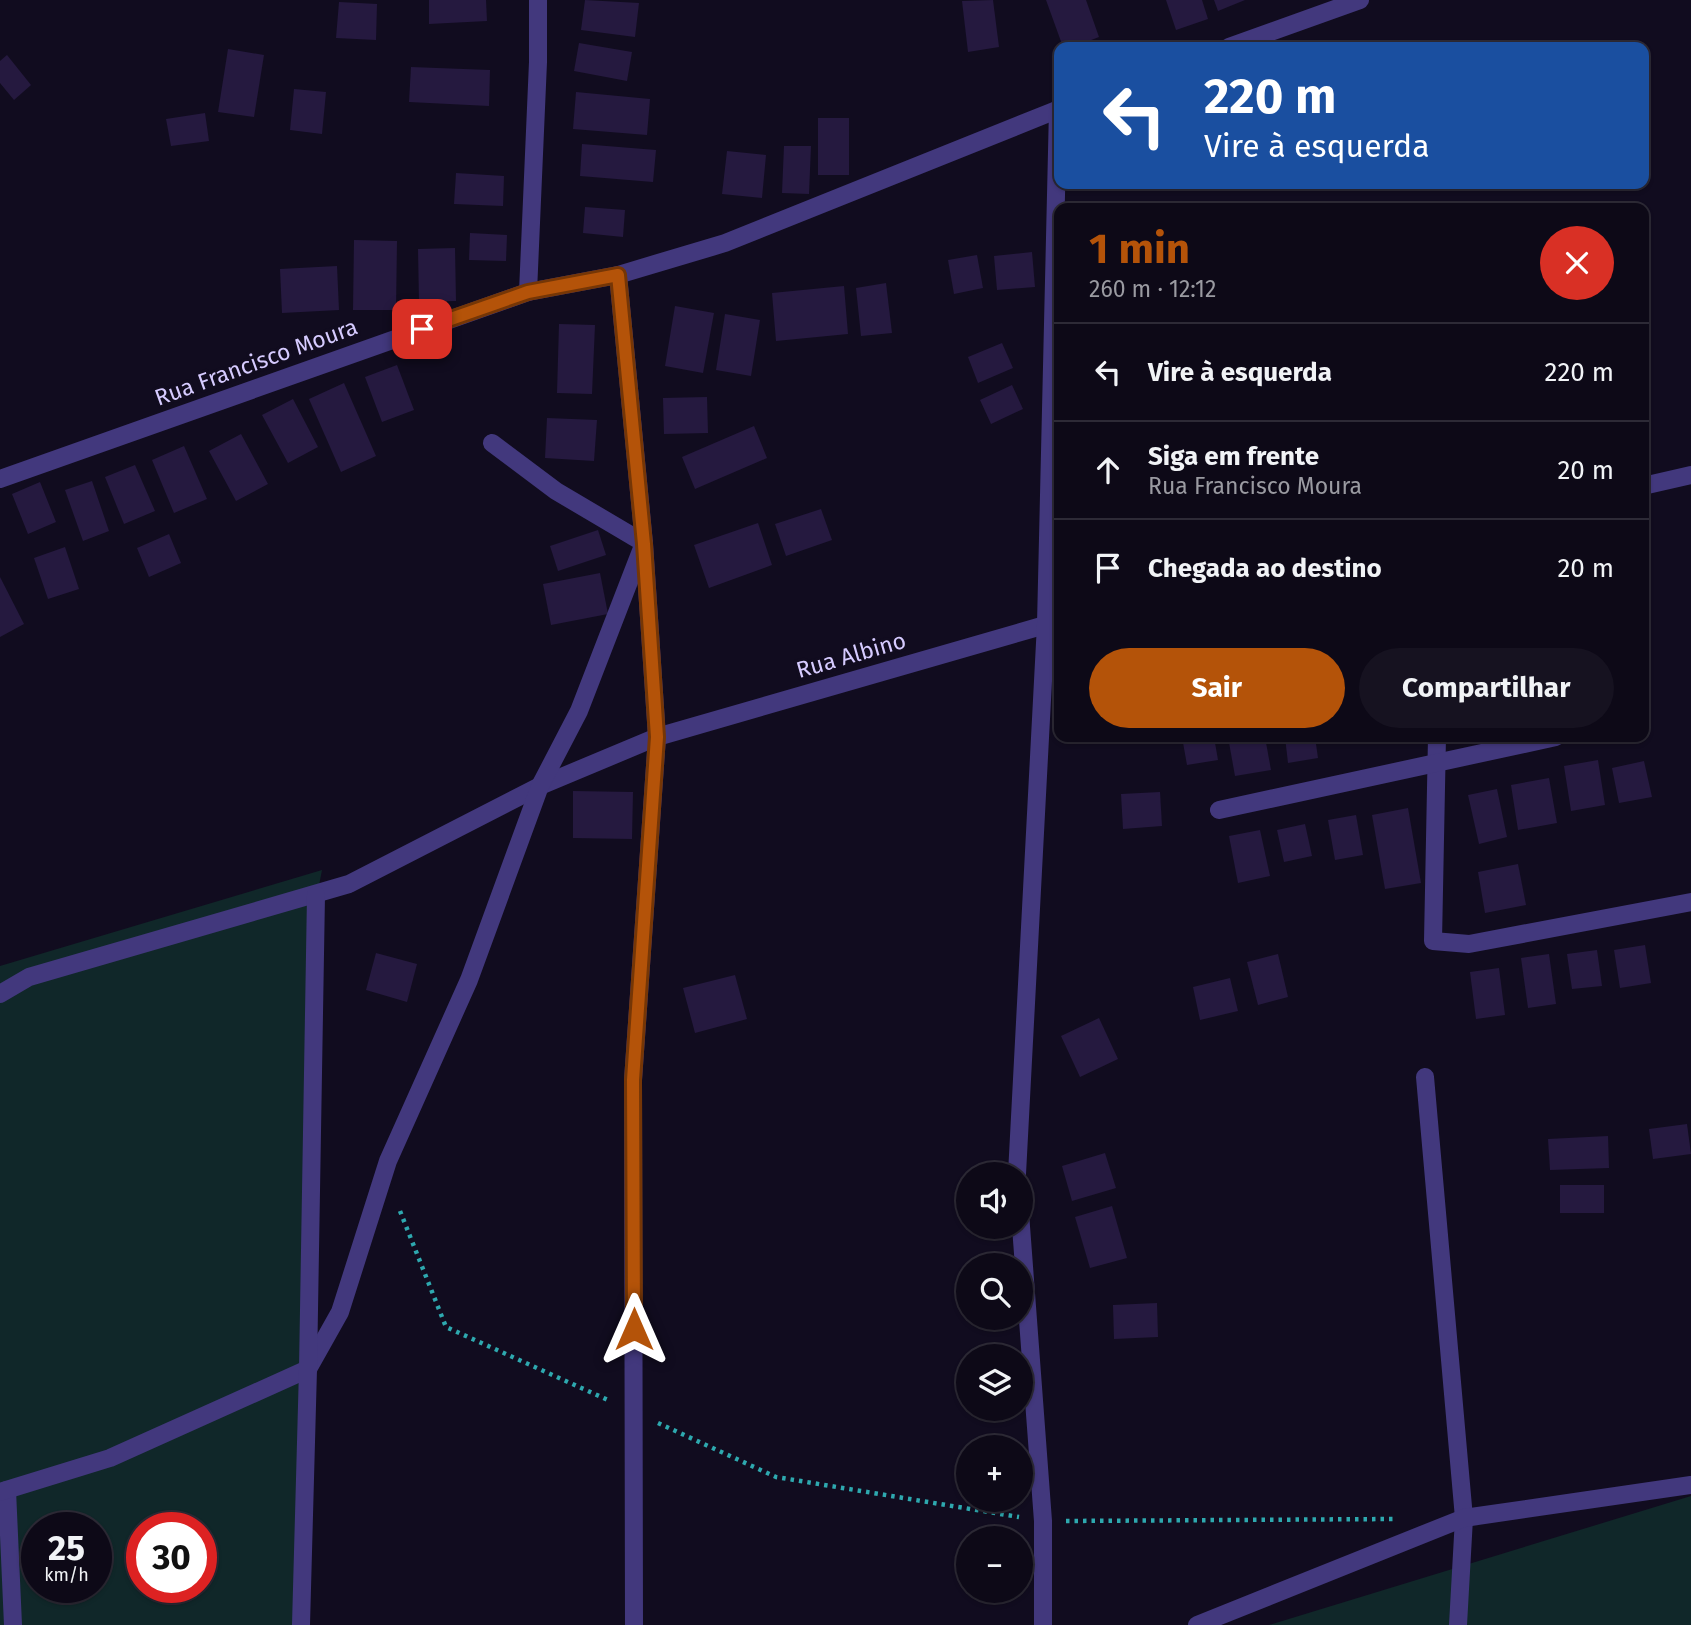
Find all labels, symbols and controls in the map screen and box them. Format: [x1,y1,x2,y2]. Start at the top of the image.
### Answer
text: 220 m [1204,67,1336,126]
icon: left [1089,70,1180,161]
text: Vire à esquerda [1204,127,1430,165]
text: 1 min [1089,224,1190,274]
button: close [1540,226,1614,300]
text: 260 m · 12:12 [1089,275,1216,303]
pin [392,299,452,359]
icon: arrive [403,310,441,348]
street label: Rua Francisco Moura [151,312,361,412]
icon: left [1089,353,1127,391]
text: Vire à esquerda [1148,357,1332,388]
text: 220 m [1545,357,1614,388]
text: Siga em frente [1148,441,1319,472]
icon: ahead [1089,451,1127,489]
text: 20 m [1557,455,1614,486]
text: Rua Francisco Moura [1148,472,1362,500]
icon: arrive [1089,549,1127,587]
text: Chegada ao destino [1148,553,1382,584]
text: 20 m [1557,553,1614,584]
street label: Rua Albino [793,626,909,684]
button: Sair [1089,648,1345,728]
button: Compartilhar [1359,648,1614,728]
map controls [956,1162,1033,1603]
button: sound [956,1162,1033,1239]
button: search [956,1253,1033,1330]
position arrow [597,1292,671,1366]
button: layers [956,1344,1033,1421]
button: + [956,1435,1033,1512]
speed limit sign: 30 [126,1512,217,1603]
button: − [956,1526,1033,1603]
text: 25 [48,1527,85,1569]
text: km/h [44,1564,89,1586]

